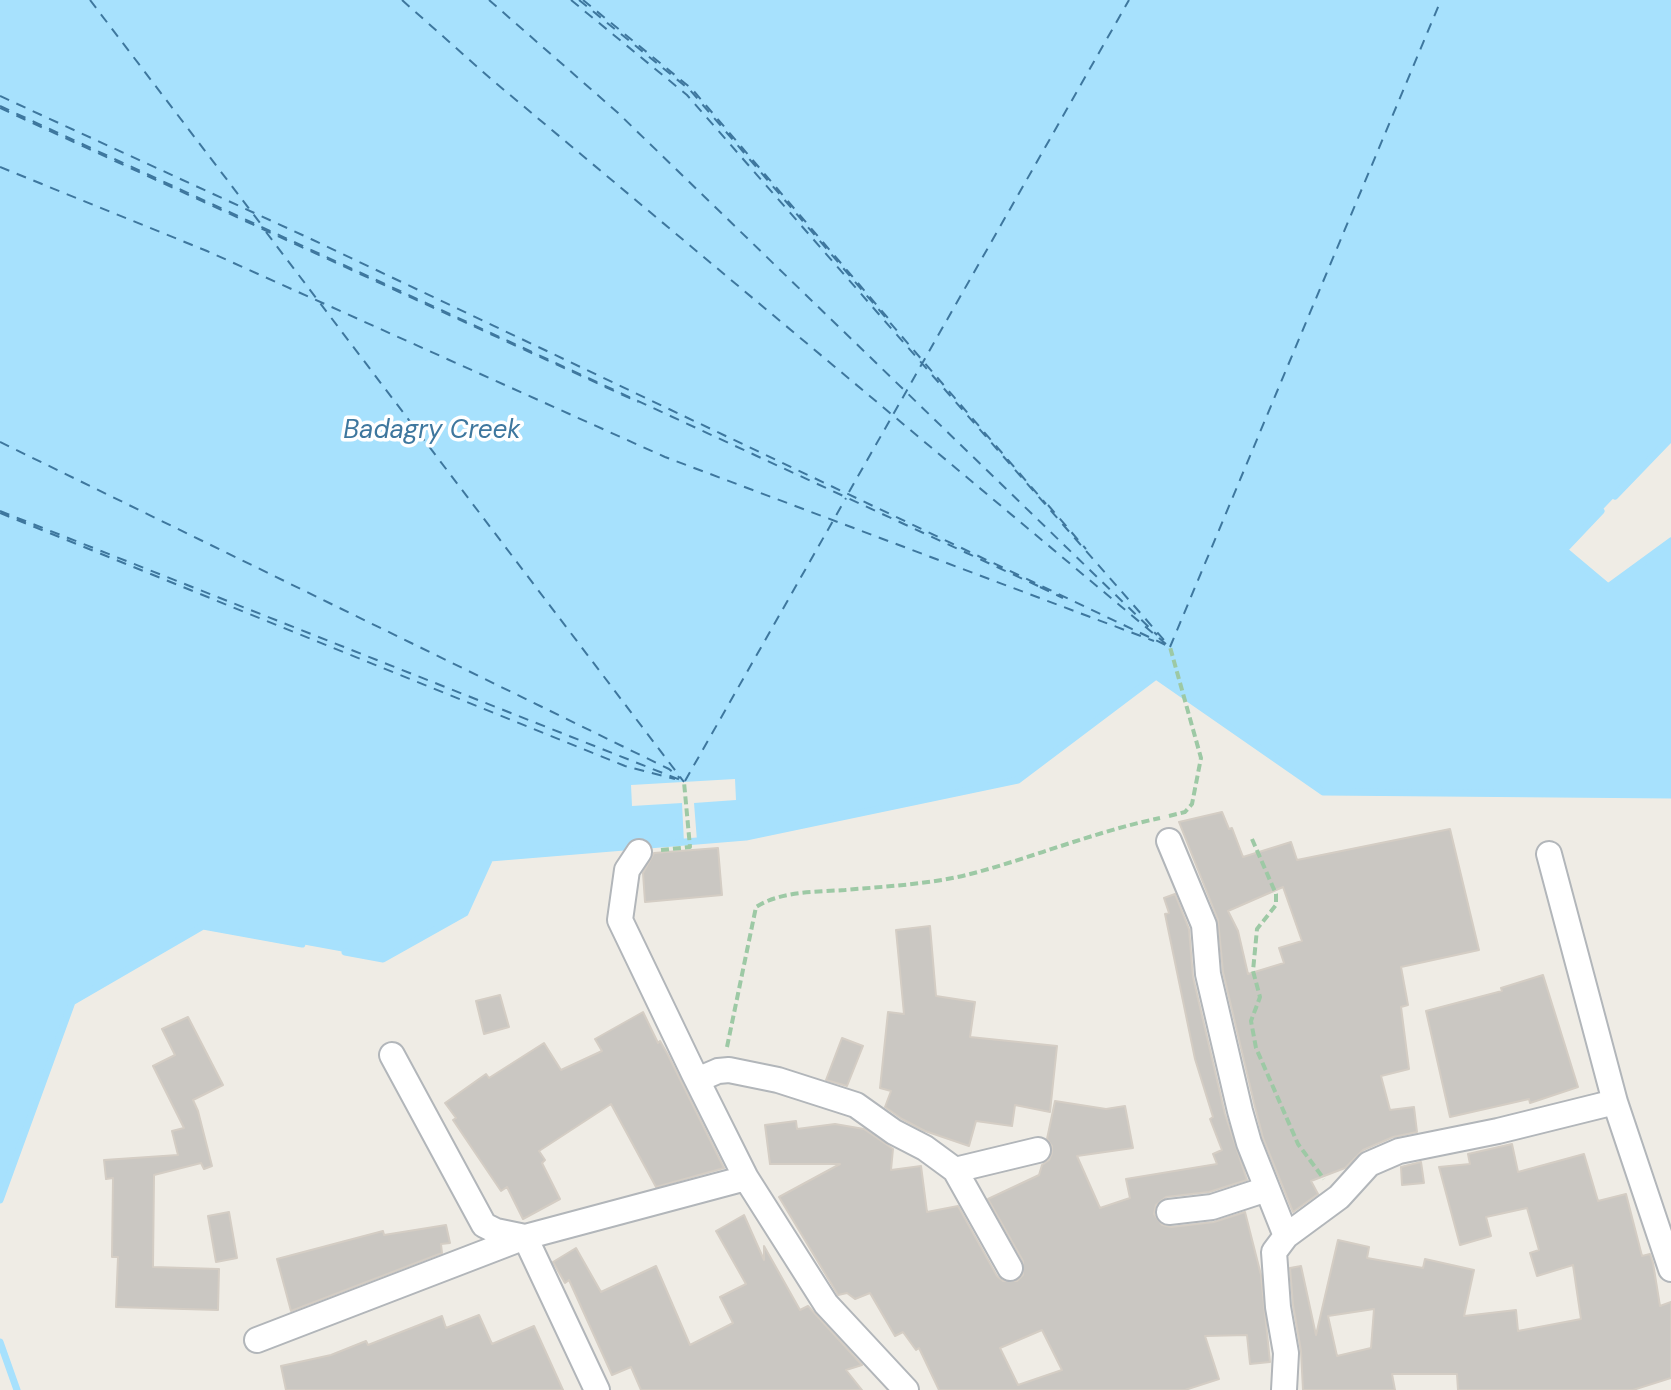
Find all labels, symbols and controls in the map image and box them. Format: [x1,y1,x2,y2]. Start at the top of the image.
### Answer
water label: Badagry Creek [343,415,521,447]

